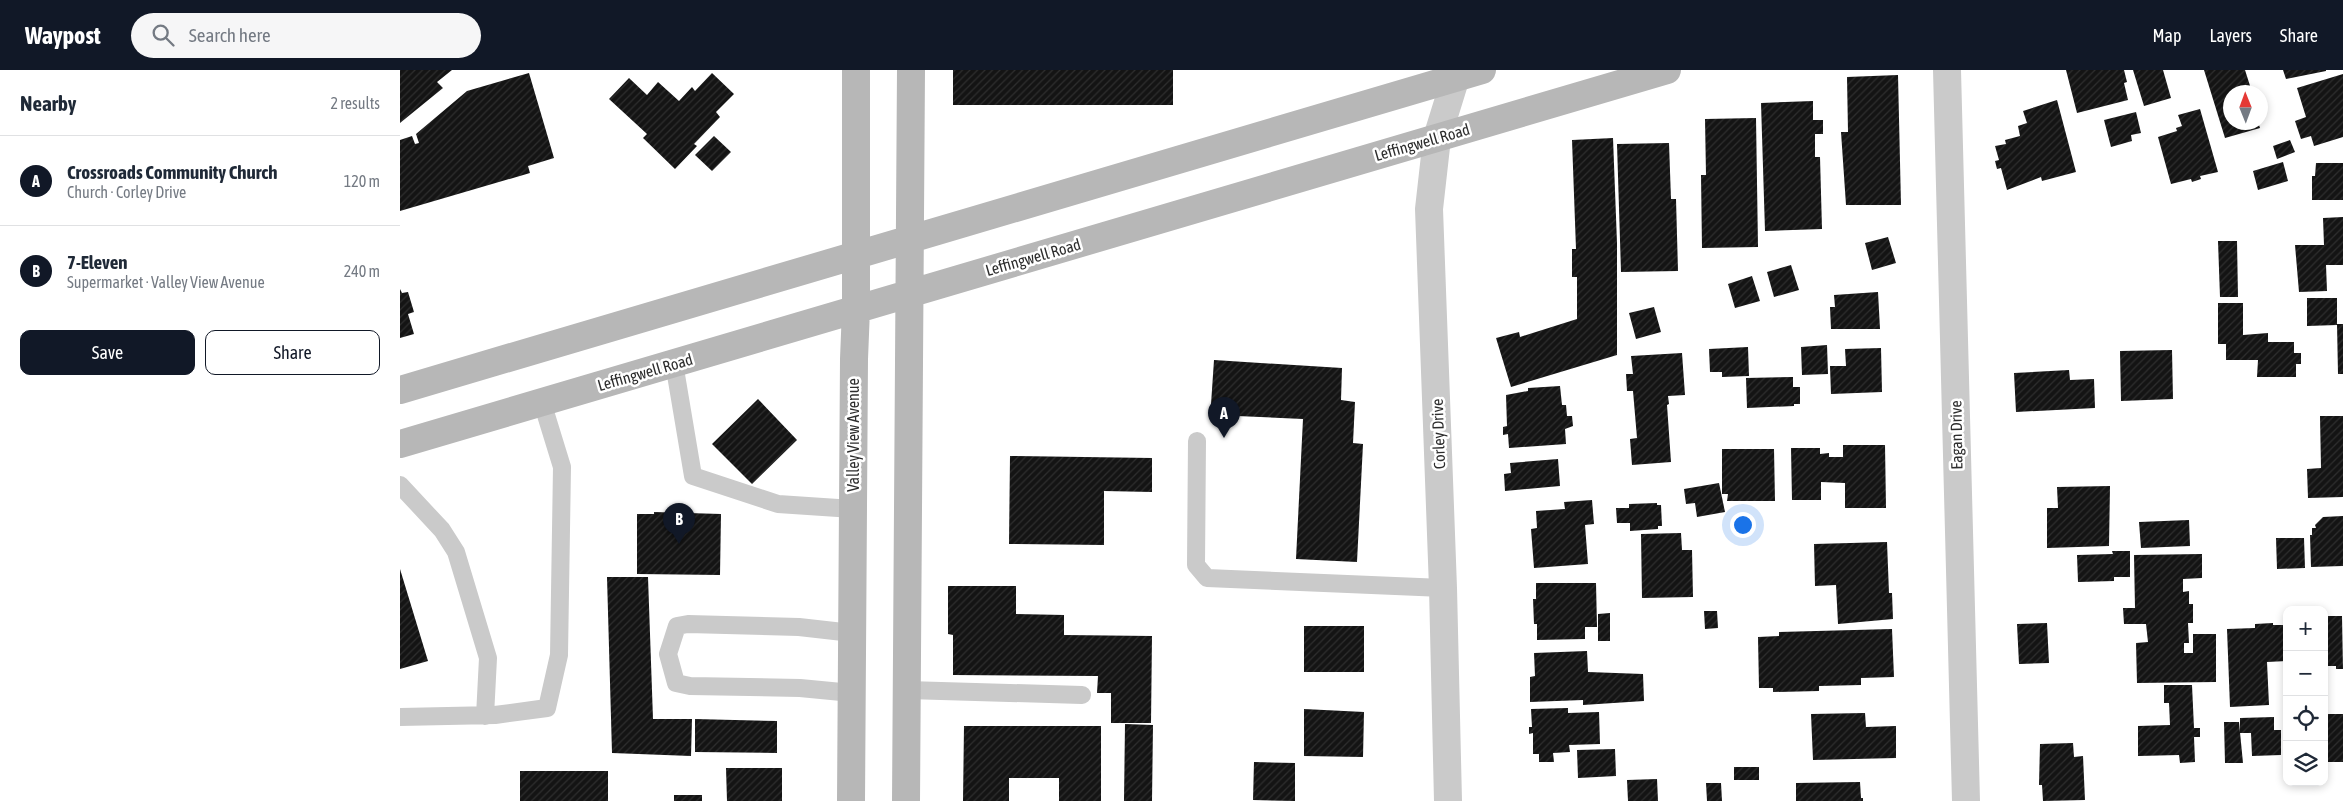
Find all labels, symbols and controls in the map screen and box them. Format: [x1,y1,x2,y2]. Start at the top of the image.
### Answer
search box [131,13,481,58]
icon: search [149,21,177,49]
text: Waypost [25,22,101,49]
text: Search here [189,24,271,46]
text: Map [2152,25,2181,46]
text: Layers [2209,25,2252,46]
text: Share [2280,25,2318,46]
north arrow [2223,85,2268,130]
text: Nearby [20,91,76,115]
text: 2 results [330,94,380,112]
street label: Leffingwell Road [1372,120,1472,165]
text: Crossroads Community Church [67,161,277,183]
text: A [32,172,40,190]
text: 120 m [344,172,380,190]
text: Church · Corley Drive [67,183,186,201]
street label: Leffingwell Road [983,235,1083,280]
text: 7-Eleven [67,251,128,273]
text: B [32,262,40,280]
text: 240 m [344,262,380,280]
text: Supermarket · Valley View Avenue [67,273,265,291]
button: Save [20,330,195,375]
button: Share [205,330,380,375]
street label: Leffingwell Road [595,350,695,395]
street label: Valley View Avenue [844,378,863,492]
pin: A [1208,397,1240,438]
street label: Corley Drive [1428,398,1449,470]
street label: Eagan Drive [1946,400,1967,470]
pin: B [663,503,695,544]
your location [1730,512,1756,538]
map controls [2283,606,2328,786]
button: + [2283,606,2328,651]
button: − [2283,651,2328,696]
button: locate [2283,696,2328,741]
button: layers [2283,741,2328,786]

